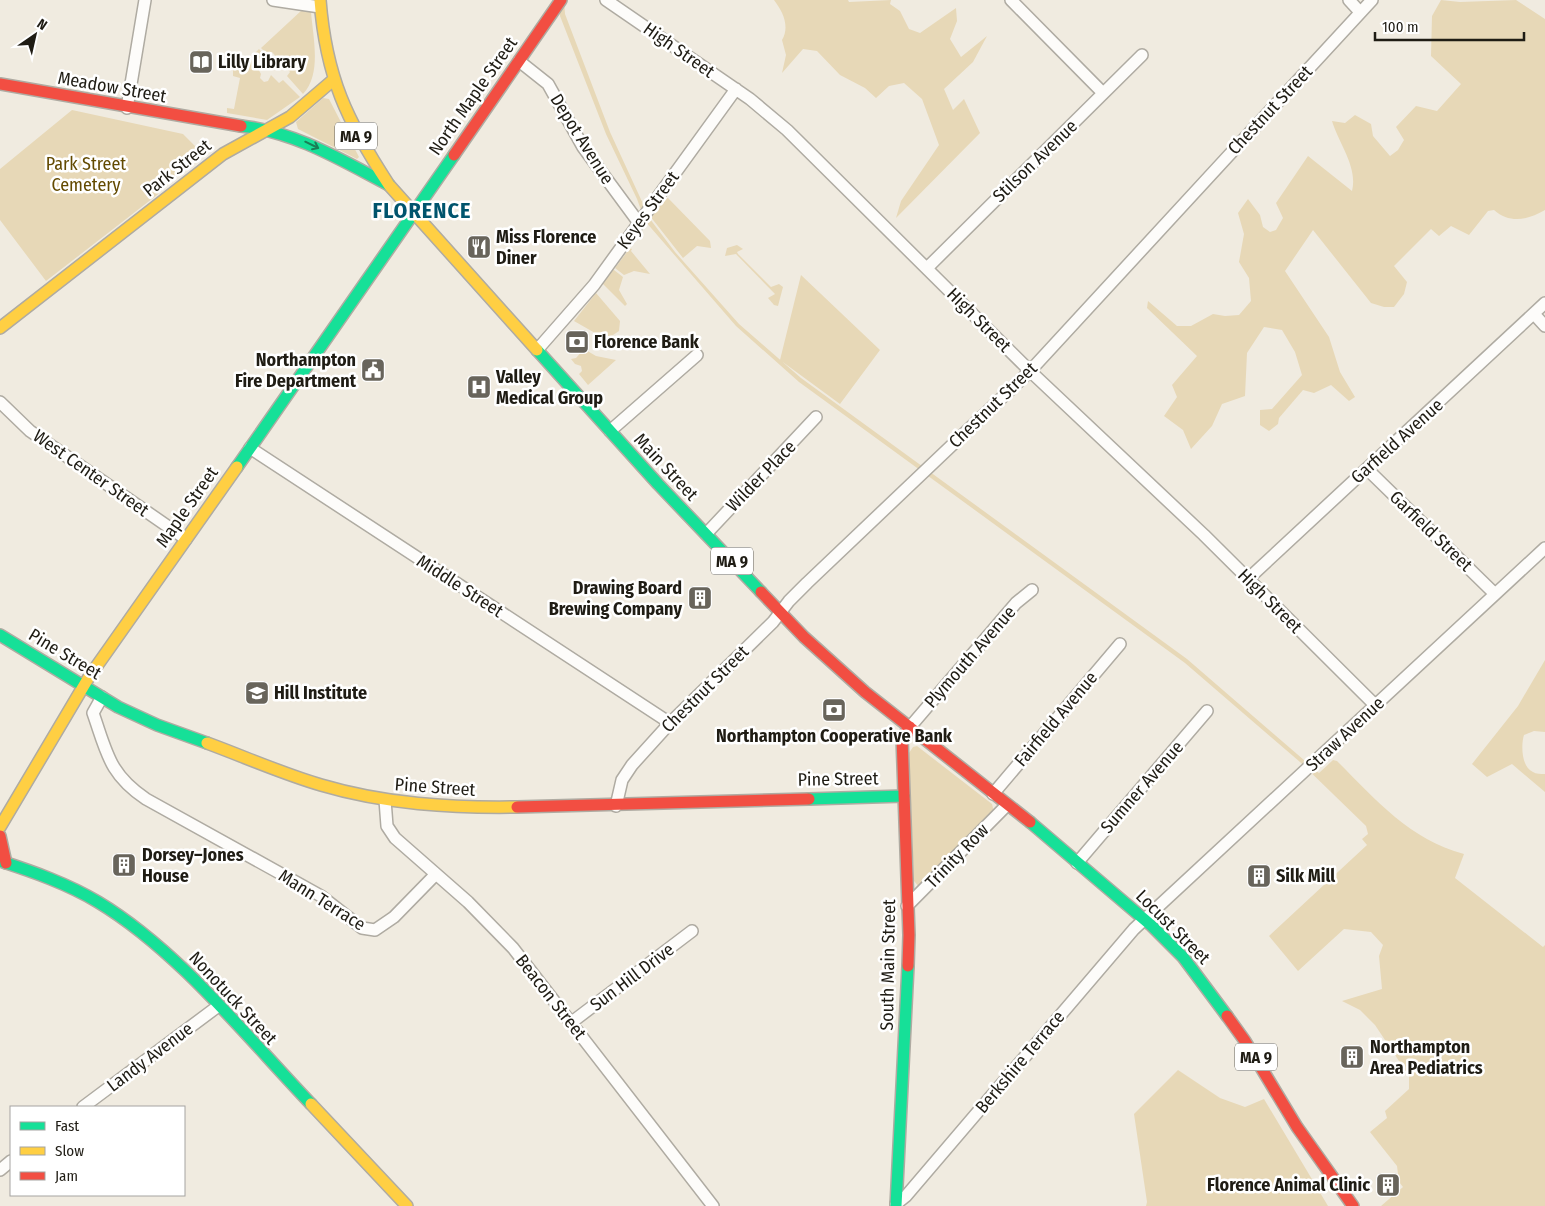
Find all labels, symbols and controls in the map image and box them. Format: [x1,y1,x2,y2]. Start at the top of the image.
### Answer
north arrow [10,10,60,60]
scale bar [1375,10,1524,42]
text: N [34,15,50,34]
street label: High Street [639,18,719,83]
text: 100 m [1382,18,1419,36]
street label: North Maple Street [424,32,522,159]
library icon: Lilly Library [188,49,214,75]
place label: Lilly Library [218,51,306,73]
street label: Chestnut Street [1223,61,1317,159]
street label: Meadow Street [56,67,168,107]
street label: Depot Avenue [545,90,619,188]
street label: Stilson Avenue [988,115,1082,207]
road number: MA 9 [335,122,377,150]
street label: Park Street [139,134,216,201]
one-way arrow [304,141,319,151]
park label: Park Street Cemetery [46,153,126,196]
street label: Keyes Street [612,167,684,253]
district label: FLORENCE [373,197,471,224]
place label: Miss Florence Diner [496,226,596,269]
restaurant icon: Miss Florence Diner [466,234,492,260]
street label: High Street [942,283,1016,357]
bank icon: Florence Bank [564,329,590,355]
place label: Florence Bank [594,331,700,353]
place label: Northampton Fire Department [235,349,357,392]
public building icon: Northampton Fire Department [360,357,386,383]
street label: Chestnut Street [944,357,1042,453]
place label: Valley Medical Group [495,366,603,409]
hospital icon: Valley Medical Group [466,374,492,400]
street label: Garfield Avenue [1346,394,1448,488]
street label: West Center Street [29,425,153,521]
street label: Main Street [629,429,703,505]
street label: Wilder Place [722,436,800,516]
street label: Maple Street [151,462,223,552]
street label: Garfield Street [1385,486,1477,576]
road number: MA 9 [711,548,753,574]
street label: Middle Street [413,550,507,622]
street label: High Street [1233,564,1307,638]
place label: Drawing Board Brewing Company [549,577,682,620]
building icon: Drawing Board Brewing Company [687,585,713,611]
street label: Plymouth Avenue [920,601,1020,713]
street label: Pine Street [25,624,105,684]
street label: Chestnut Street [657,641,753,737]
street label: Fairfield Avenue [1010,667,1102,771]
school or university icon: Hill Institute [244,680,270,706]
place label: Hill Institute [274,682,367,704]
street label: Straw Avenue [1301,692,1389,776]
bank icon: Northampton Cooperative Bank [821,697,847,723]
place label: Northampton Cooperative Bank [716,725,953,747]
street label: Sumner Avenue [1096,736,1188,838]
street label: Pine Street [797,767,879,791]
street label: Pine Street [394,773,476,801]
street label: Trinity Row [921,819,993,893]
place label: Dorsey–Jones House [142,844,244,887]
building icon: Dorsey–Jones House [111,852,137,878]
building icon: Silk Mill [1246,863,1272,889]
street label: Mann Terrace [275,865,370,935]
place label: Silk Mill [1276,865,1335,887]
street label: Locust Street [1131,885,1215,969]
street label: South Main Street [876,899,900,1031]
street label: Sun Hill Drive [586,938,678,1016]
street label: Nonotuck Street [184,947,282,1049]
street label: Beacon Street [511,950,591,1044]
street label: Berkshire Terrace [971,1006,1069,1118]
street label: Landy Avenue [103,1017,197,1097]
place label: Northampton Area Pediatrics [1369,1036,1483,1079]
road number: MA 9 [1235,1044,1277,1070]
building icon: Northampton Area Pediatrics [1339,1044,1365,1070]
legend [10,1106,185,1196]
text: Fast [55,1117,79,1135]
text: Slow [55,1142,84,1160]
text: Jam [55,1167,78,1185]
building icon: Florence Animal Clinic [1375,1172,1401,1198]
place label: Florence Animal Clinic [1207,1174,1370,1196]

